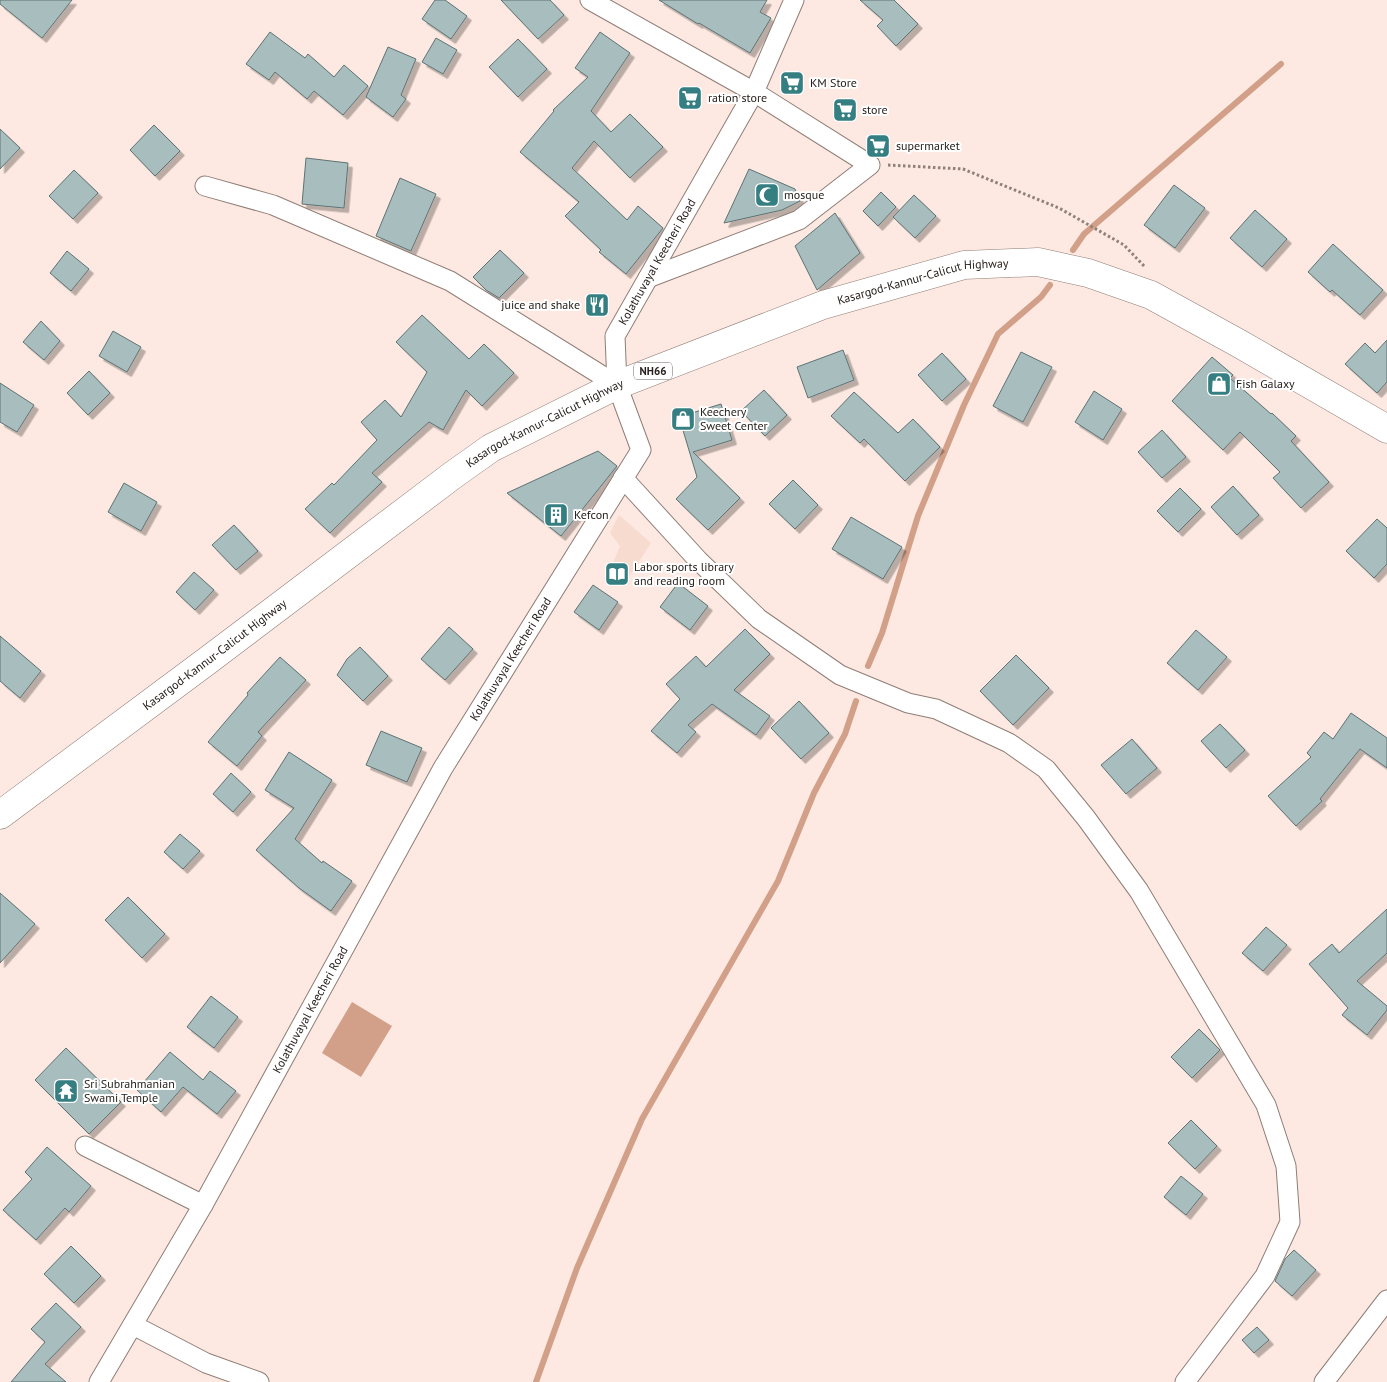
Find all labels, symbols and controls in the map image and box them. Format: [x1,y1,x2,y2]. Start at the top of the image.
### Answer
supermarket icon: KM Store [779,70,805,96]
place label: KM Store [810,75,857,90]
supermarket icon: ration store [677,85,703,111]
place label: ration store [708,90,767,105]
supermarket icon: store [832,97,858,123]
place label: store [862,102,888,117]
supermarket icon: supermarket [865,133,891,159]
place label: supermarket [896,138,960,153]
mosque icon: mosque [754,182,780,208]
place label: mosque [784,187,824,202]
street label: Kolathuvayal Keecheri Road [615,196,699,327]
street label: Kasargod-Kannur-Calicut Highway [835,255,1009,308]
restaurant icon: juice and shake [584,292,610,318]
place label: juice and shake [501,297,580,312]
road number: NH66 [634,362,672,380]
shop icon: Fish Galaxy [1206,371,1232,397]
street label: Kasargod-Kannur-Calicut Highway [463,375,626,471]
place label: Fish Galaxy [1236,376,1295,391]
place label: Keechery Sweet Center [700,404,768,433]
shop icon: Keechery Sweet Center [670,406,696,432]
building icon: Kefcon [543,502,569,528]
place label: Kefcon [574,507,609,522]
place label: Labor sports library and reading room [634,559,734,588]
library icon: Labor sports library and reading room [604,561,630,587]
street label: Kolathuvayal Keecheri Road [466,594,554,723]
street label: Kasargod-Kannur-Calicut Highway [140,595,290,713]
street label: Kolathuvayal Keecheri Road [269,943,351,1076]
place label: Sri Subrahmanian Swami Temple [84,1076,175,1105]
temple icon: Sri Subrahmanian Swami Temple [53,1078,79,1104]

